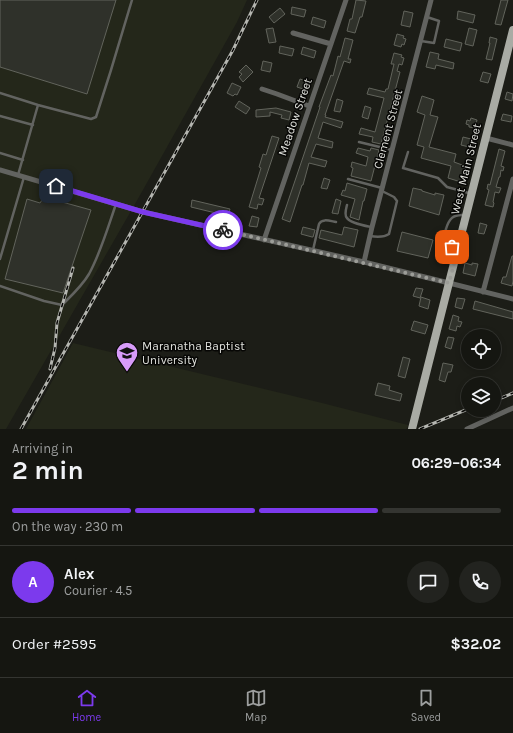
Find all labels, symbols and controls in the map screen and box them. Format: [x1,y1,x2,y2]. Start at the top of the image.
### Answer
street label: Meadow Street [275,76,315,158]
street label: Clement Street [371,87,405,170]
street label: West Main Street [448,121,484,216]
pin [39,169,73,203]
icon: home [45,175,67,197]
courier [203,210,243,250]
icon: bike [212,219,234,241]
pin [435,230,469,264]
icon: bag [441,236,463,258]
map controls [461,329,501,417]
button: locate [461,329,501,369]
place label: Maranatha Baptist University [142,339,245,367]
school or university icon: Maranatha Baptist University [114,340,140,373]
button: layers [461,377,501,417]
text: Arriving in [12,441,73,456]
text: 06:29–06:34 [411,454,501,472]
text: 2 min [12,455,84,486]
text: On the way · 230 m [12,519,123,534]
button: chat [407,561,449,603]
button: phone [459,561,501,603]
text: Alex [64,565,94,583]
text: A [28,573,38,591]
text: Courier · 4.5 [64,583,132,598]
text: Order #2595 [12,635,96,653]
text: $32.02 [450,635,501,653]
tab: Home [72,687,101,724]
tab: Map [245,687,267,724]
tab: Saved [411,687,441,724]

